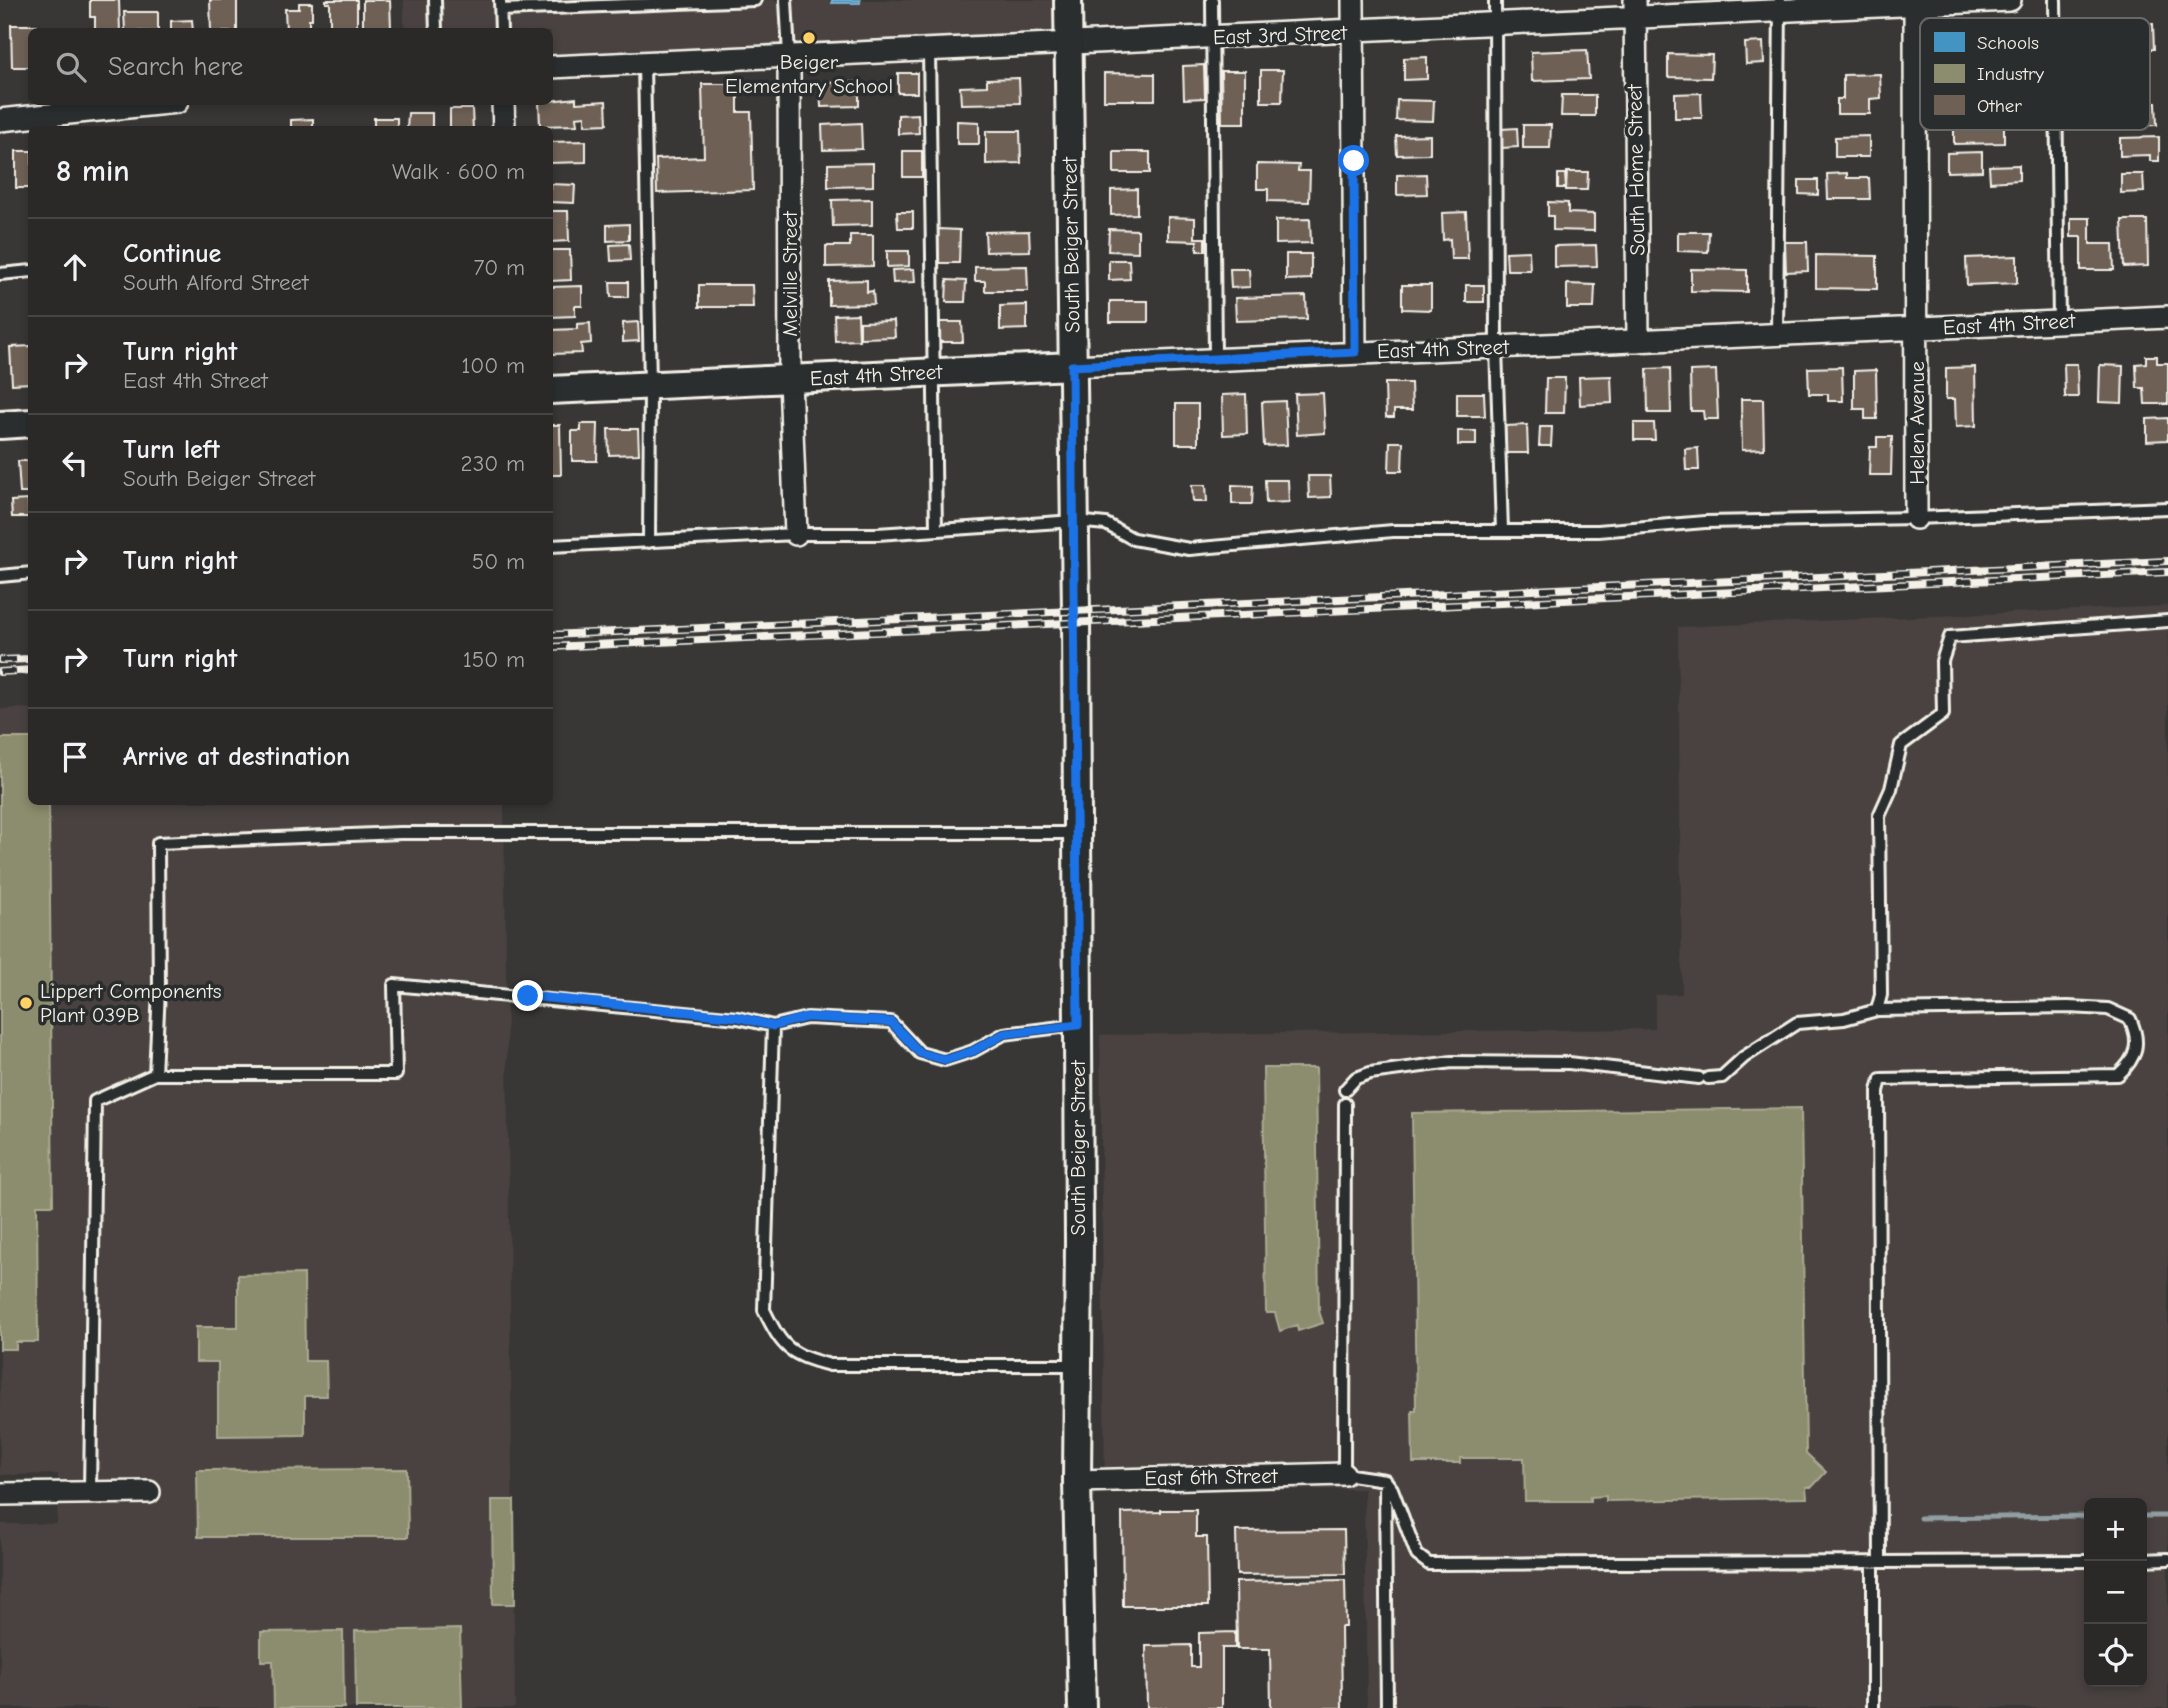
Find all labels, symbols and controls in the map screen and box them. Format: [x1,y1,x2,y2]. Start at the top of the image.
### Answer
legend [1920,18,2150,130]
street label: East 3rd Street [1212,21,1349,49]
search box [28,28,553,105]
marker: Beiger Elementary School [801,30,817,46]
text: Schools [1977,32,2039,54]
icon: search [52,48,90,86]
place label: Beiger Elementary School [725,50,893,98]
text: Search here [108,52,243,82]
text: Industry [1977,63,2045,85]
street label: South Home Street [1622,83,1649,256]
text: Other [1977,95,2022,117]
route start [1338,145,1369,176]
text: 8 min [56,154,130,189]
street label: South Beiger Street [1057,156,1085,333]
text: Walk · 600 m [392,158,525,185]
street label: Melville Street [778,210,802,337]
text: Continue [123,239,221,269]
icon: ahead [56,248,94,286]
text: 70 m [473,254,525,281]
text: South Alford Street [123,269,309,296]
street label: East 4th Street [1942,309,2077,339]
street label: East 4th Street [1376,335,1511,363]
text: Turn right [123,337,237,367]
icon: right [56,346,94,384]
text: 100 m [461,352,525,379]
street label: East 4th Street [809,360,944,390]
street label: Helen Avenue [1905,361,1929,485]
text: East 4th Street [123,367,268,394]
text: Turn left [123,435,220,465]
icon: left [56,444,94,482]
text: 230 m [461,450,525,477]
text: South Beiger Street [123,465,315,492]
icon: right [56,542,94,580]
text: Turn right [123,546,237,576]
text: 50 m [472,548,525,575]
icon: right [56,640,94,678]
text: Turn right [123,644,237,674]
text: 150 m [463,646,525,673]
icon: arrive [56,738,94,776]
text: Arrive at destination [123,742,350,772]
place label: Lippert Components Plant 039B [40,979,222,1027]
route end [512,980,543,1011]
marker: Lippert Components Plant 039B [18,995,34,1011]
street label: South Beiger Street [1066,1059,1090,1236]
street label: East 6th Street [1144,1464,1279,1490]
map controls [2084,1498,2147,1687]
button: + [2084,1498,2147,1561]
button: − [2084,1561,2147,1624]
button: locate [2084,1624,2147,1687]

